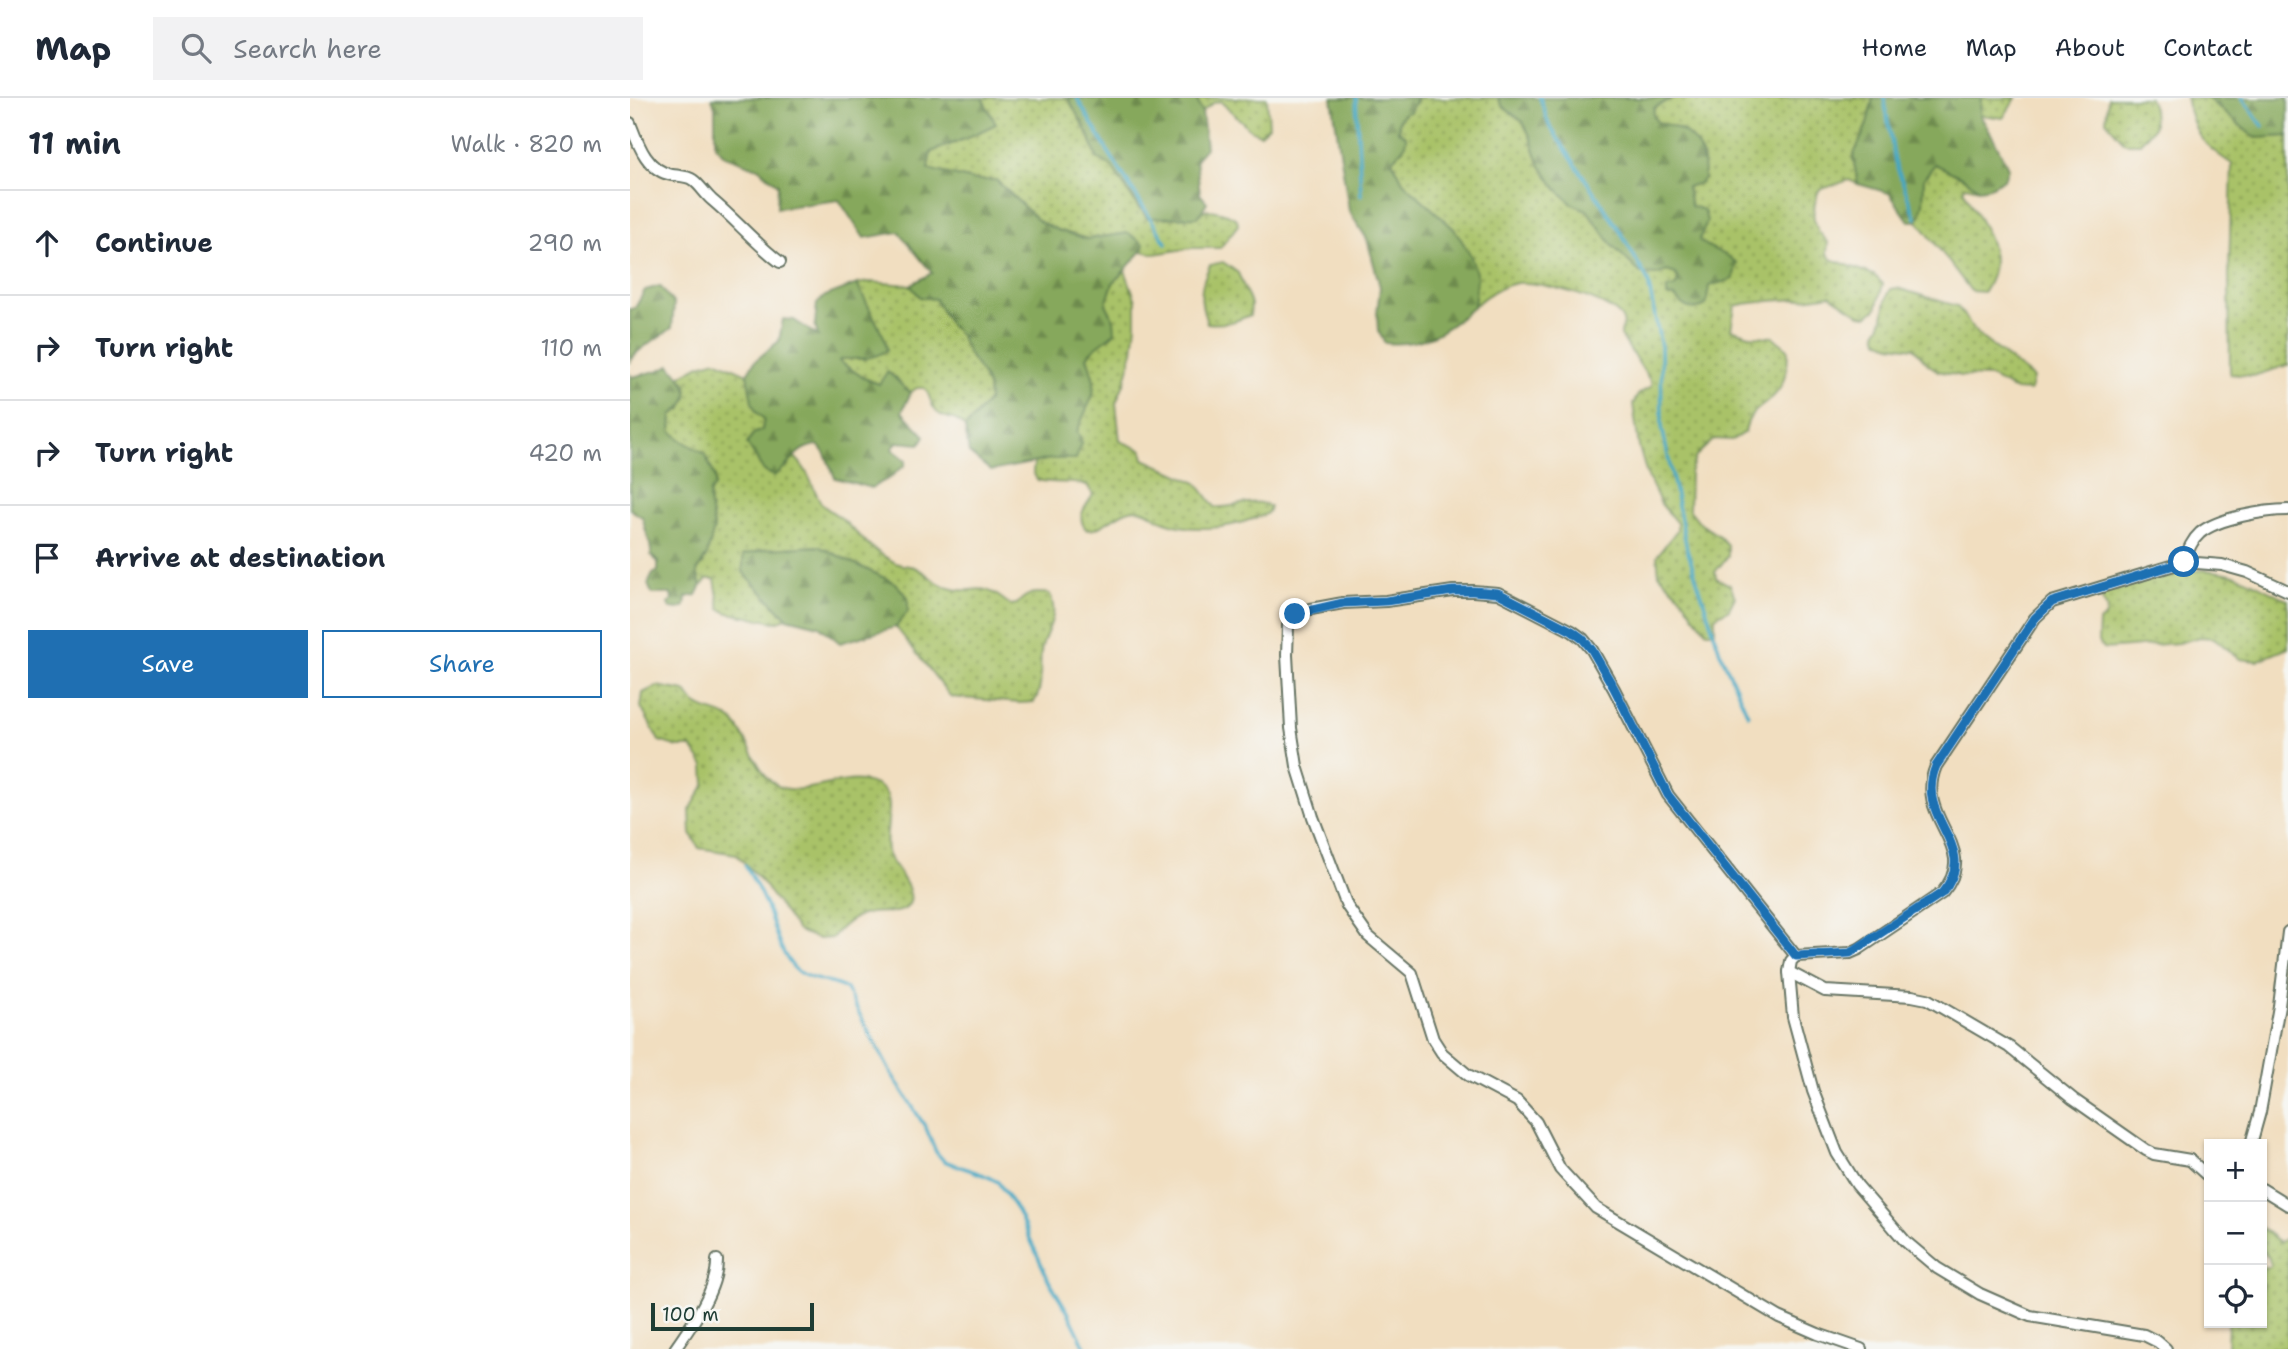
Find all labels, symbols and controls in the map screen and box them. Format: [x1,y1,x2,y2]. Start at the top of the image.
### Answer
search box [153,17,643,80]
text: Map [35,26,111,71]
icon: search [177,29,215,67]
text: Search here [233,31,382,66]
text: Home [1861,32,1927,64]
text: Map [1965,32,2017,64]
text: About [2055,32,2125,64]
text: Contact [2163,32,2253,64]
text: 11 min [28,123,121,164]
text: Walk · 820 m [450,129,602,159]
icon: ahead [28,224,66,262]
text: Continue [95,225,213,260]
text: 290 m [528,228,602,258]
icon: right [28,329,66,367]
text: Turn right [95,330,233,365]
text: 110 m [540,333,602,363]
icon: right [28,434,66,472]
text: Turn right [95,435,233,470]
text: 420 m [528,438,602,468]
icon: arrive [28,539,66,577]
text: Arrive at destination [95,540,385,575]
route start [2168,546,2199,577]
route end [1279,598,1310,629]
button: Save [28,630,308,698]
button: Share [322,630,602,698]
map controls [2204,1139,2267,1328]
button: + [2204,1139,2267,1202]
button: − [2204,1202,2267,1265]
button: locate [2204,1265,2267,1328]
scale bar [651,1300,814,1332]
text: 100 m [662,1302,719,1327]

